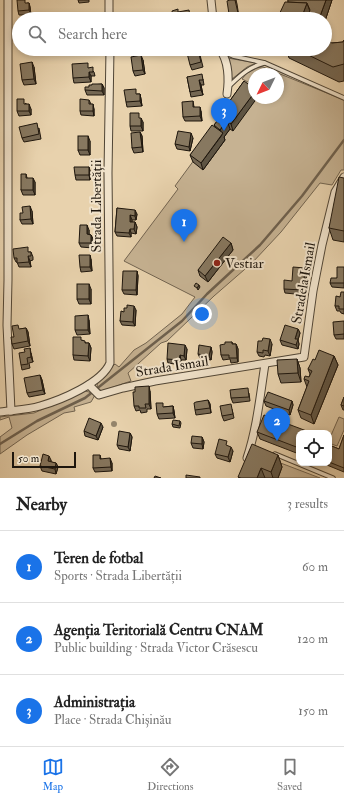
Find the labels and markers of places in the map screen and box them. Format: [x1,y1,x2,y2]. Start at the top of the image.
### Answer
pin: 3 [211,98,237,131]
pin: 1 [171,209,197,242]
place label: Vestiar [225,255,264,272]
marker: Vestiar [212,258,222,268]
pin: 2 [264,408,290,441]

